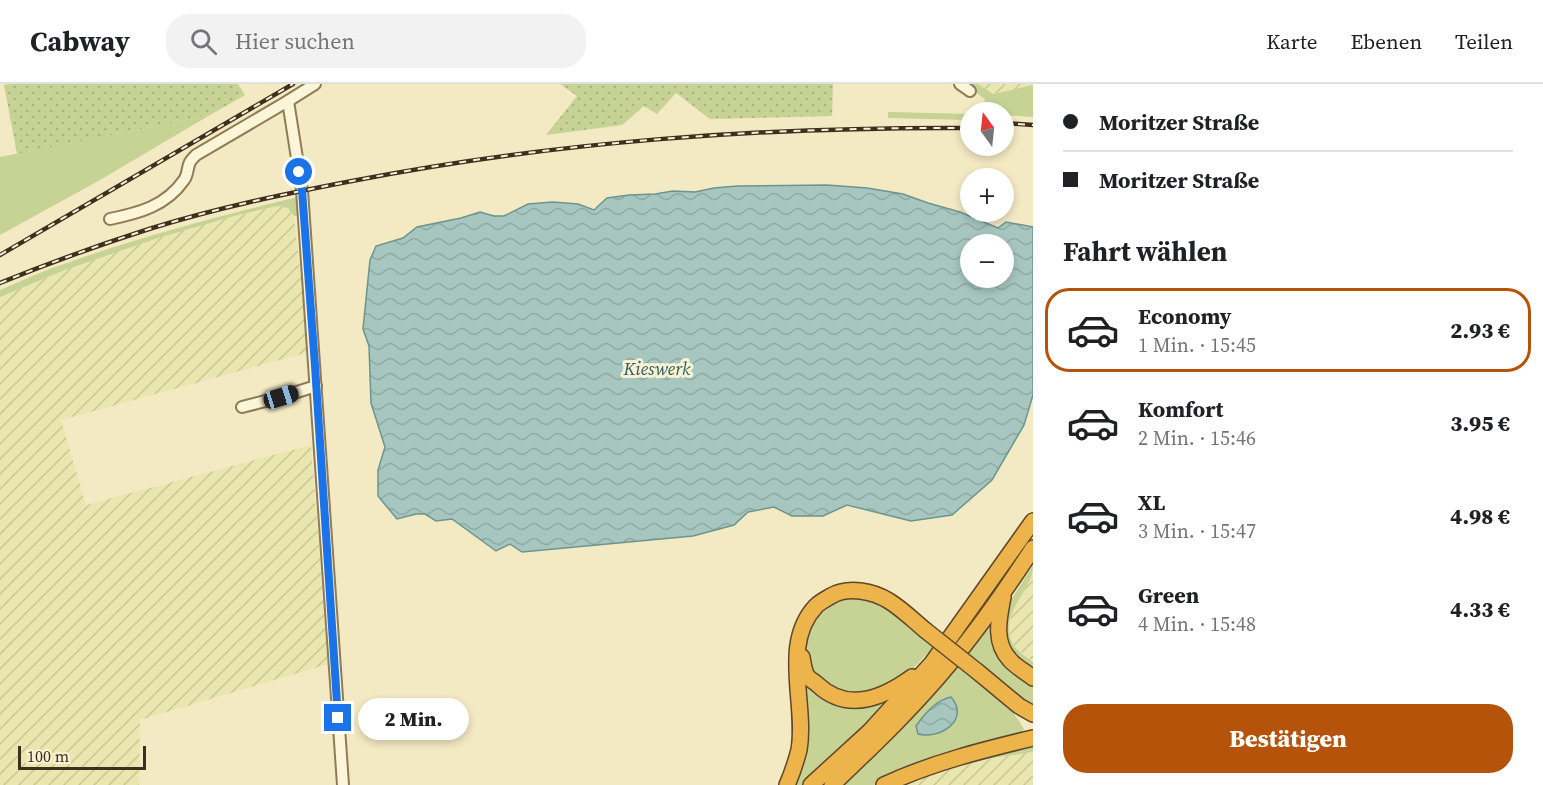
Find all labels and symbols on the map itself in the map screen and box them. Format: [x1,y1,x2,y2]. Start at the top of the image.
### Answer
north arrow [960,102,1014,156]
route start [285,158,312,185]
water label: Kieswerk [623,356,691,381]
car [261,383,301,411]
callout: 2 Min. [359,697,470,739]
route end [324,704,351,731]
scale bar [18,743,146,770]

